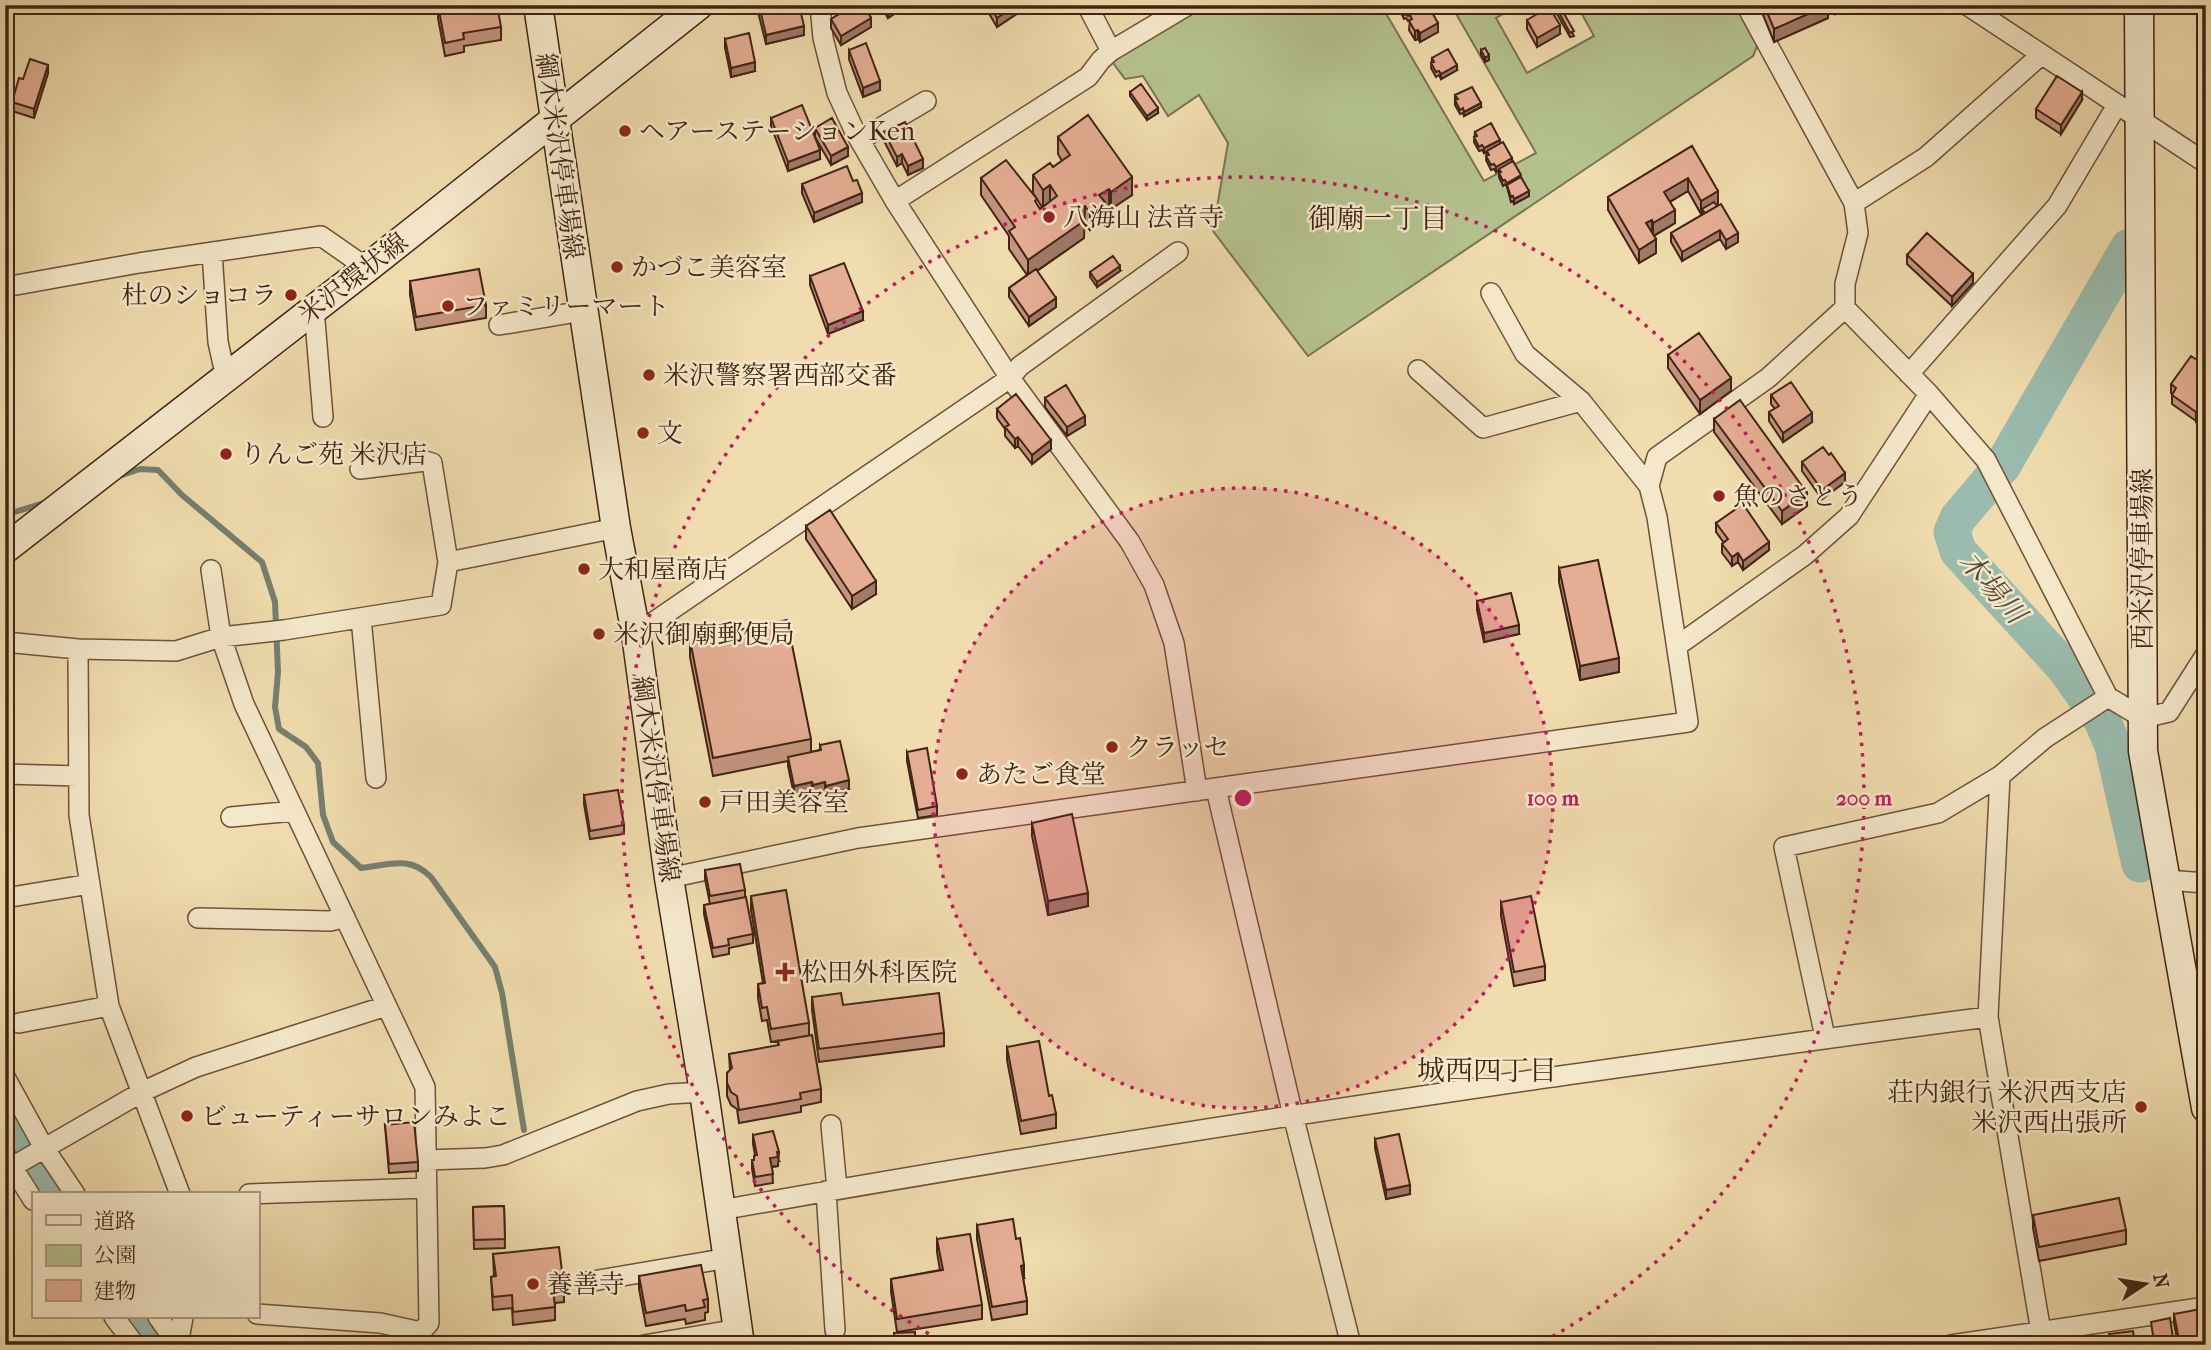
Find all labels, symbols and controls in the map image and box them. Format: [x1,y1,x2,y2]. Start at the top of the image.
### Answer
street label: 綱木米沢停車場線 [530,51,589,261]
place label: ヘアーステーションKen [639,116,915,147]
marker: ヘアーステーションKen [617,123,633,139]
place label: 八海山 法音寺 [1063,202,1225,233]
district label: 御廟一丁目 [1308,202,1448,235]
marker: 八海山 法音寺 [1041,209,1057,225]
street label: 米沢環状線 [293,226,414,331]
place label: かづこ美容室 [631,252,787,283]
marker: かづこ美容室 [609,259,625,275]
place label: 杜のショコラ [122,280,277,311]
marker: 杜のショコラ [283,287,299,303]
place label: ファミリーマート [462,291,669,322]
marker: ファミリーマート [440,298,456,314]
place label: 米沢警察署西部交番 [663,360,897,391]
marker: 米沢警察署西部交番 [641,367,657,383]
place label: 文 [657,418,683,449]
marker: 文 [635,425,651,441]
place label: りんご苑 米沢店 [240,439,428,470]
marker: りんご苑 米沢店 [218,446,234,462]
street label: 西米沢停車場線 [2127,468,2158,650]
place label: 魚のさとう [1733,481,1863,512]
marker: 魚のさとう [1711,488,1727,504]
water label: 木場川 [1953,545,2035,632]
place label: 大和屋商店 [598,554,728,585]
marker: 大和屋商店 [576,561,592,577]
place label: 米沢御廟郵便局 [613,619,795,650]
marker: 米沢御廟郵便局 [591,626,607,642]
street label: 綱木米沢停車場線 [626,674,685,884]
place label: クラッセ [1126,732,1229,763]
marker: クラッセ [1104,739,1120,755]
place label: あたご食堂 [976,759,1106,790]
marker: あたご食堂 [954,766,970,782]
centre of rings [1231,786,1255,810]
text: 100 m [1527,786,1580,810]
text: 200 m [1836,786,1893,810]
place label: 戸田美容室 [719,787,849,818]
marker: 戸田美容室 [697,794,713,810]
place label: 松田外科医院 [801,957,957,988]
marker: 松田外科医院 [775,962,795,982]
district label: 城西四丁目 [1417,1054,1557,1087]
place label: 荘内銀行 米沢西支店 米沢西出張所 [1887,1077,2127,1138]
marker: 荘内銀行 米沢西支店 米沢西出張所 [2133,1099,2149,1115]
place label: ビューティーサロンみよこ [201,1101,511,1132]
marker: ビューティーサロンみよこ [179,1108,195,1124]
legend [32,1192,259,1318]
text: 道路 [94,1209,136,1233]
text: 公園 [94,1243,136,1267]
north arrow [2110,1248,2180,1318]
place label: 養善寺 [547,1269,625,1300]
text: N [2148,1271,2173,1291]
marker: 養善寺 [525,1276,541,1292]
text: 建物 [94,1279,136,1303]

